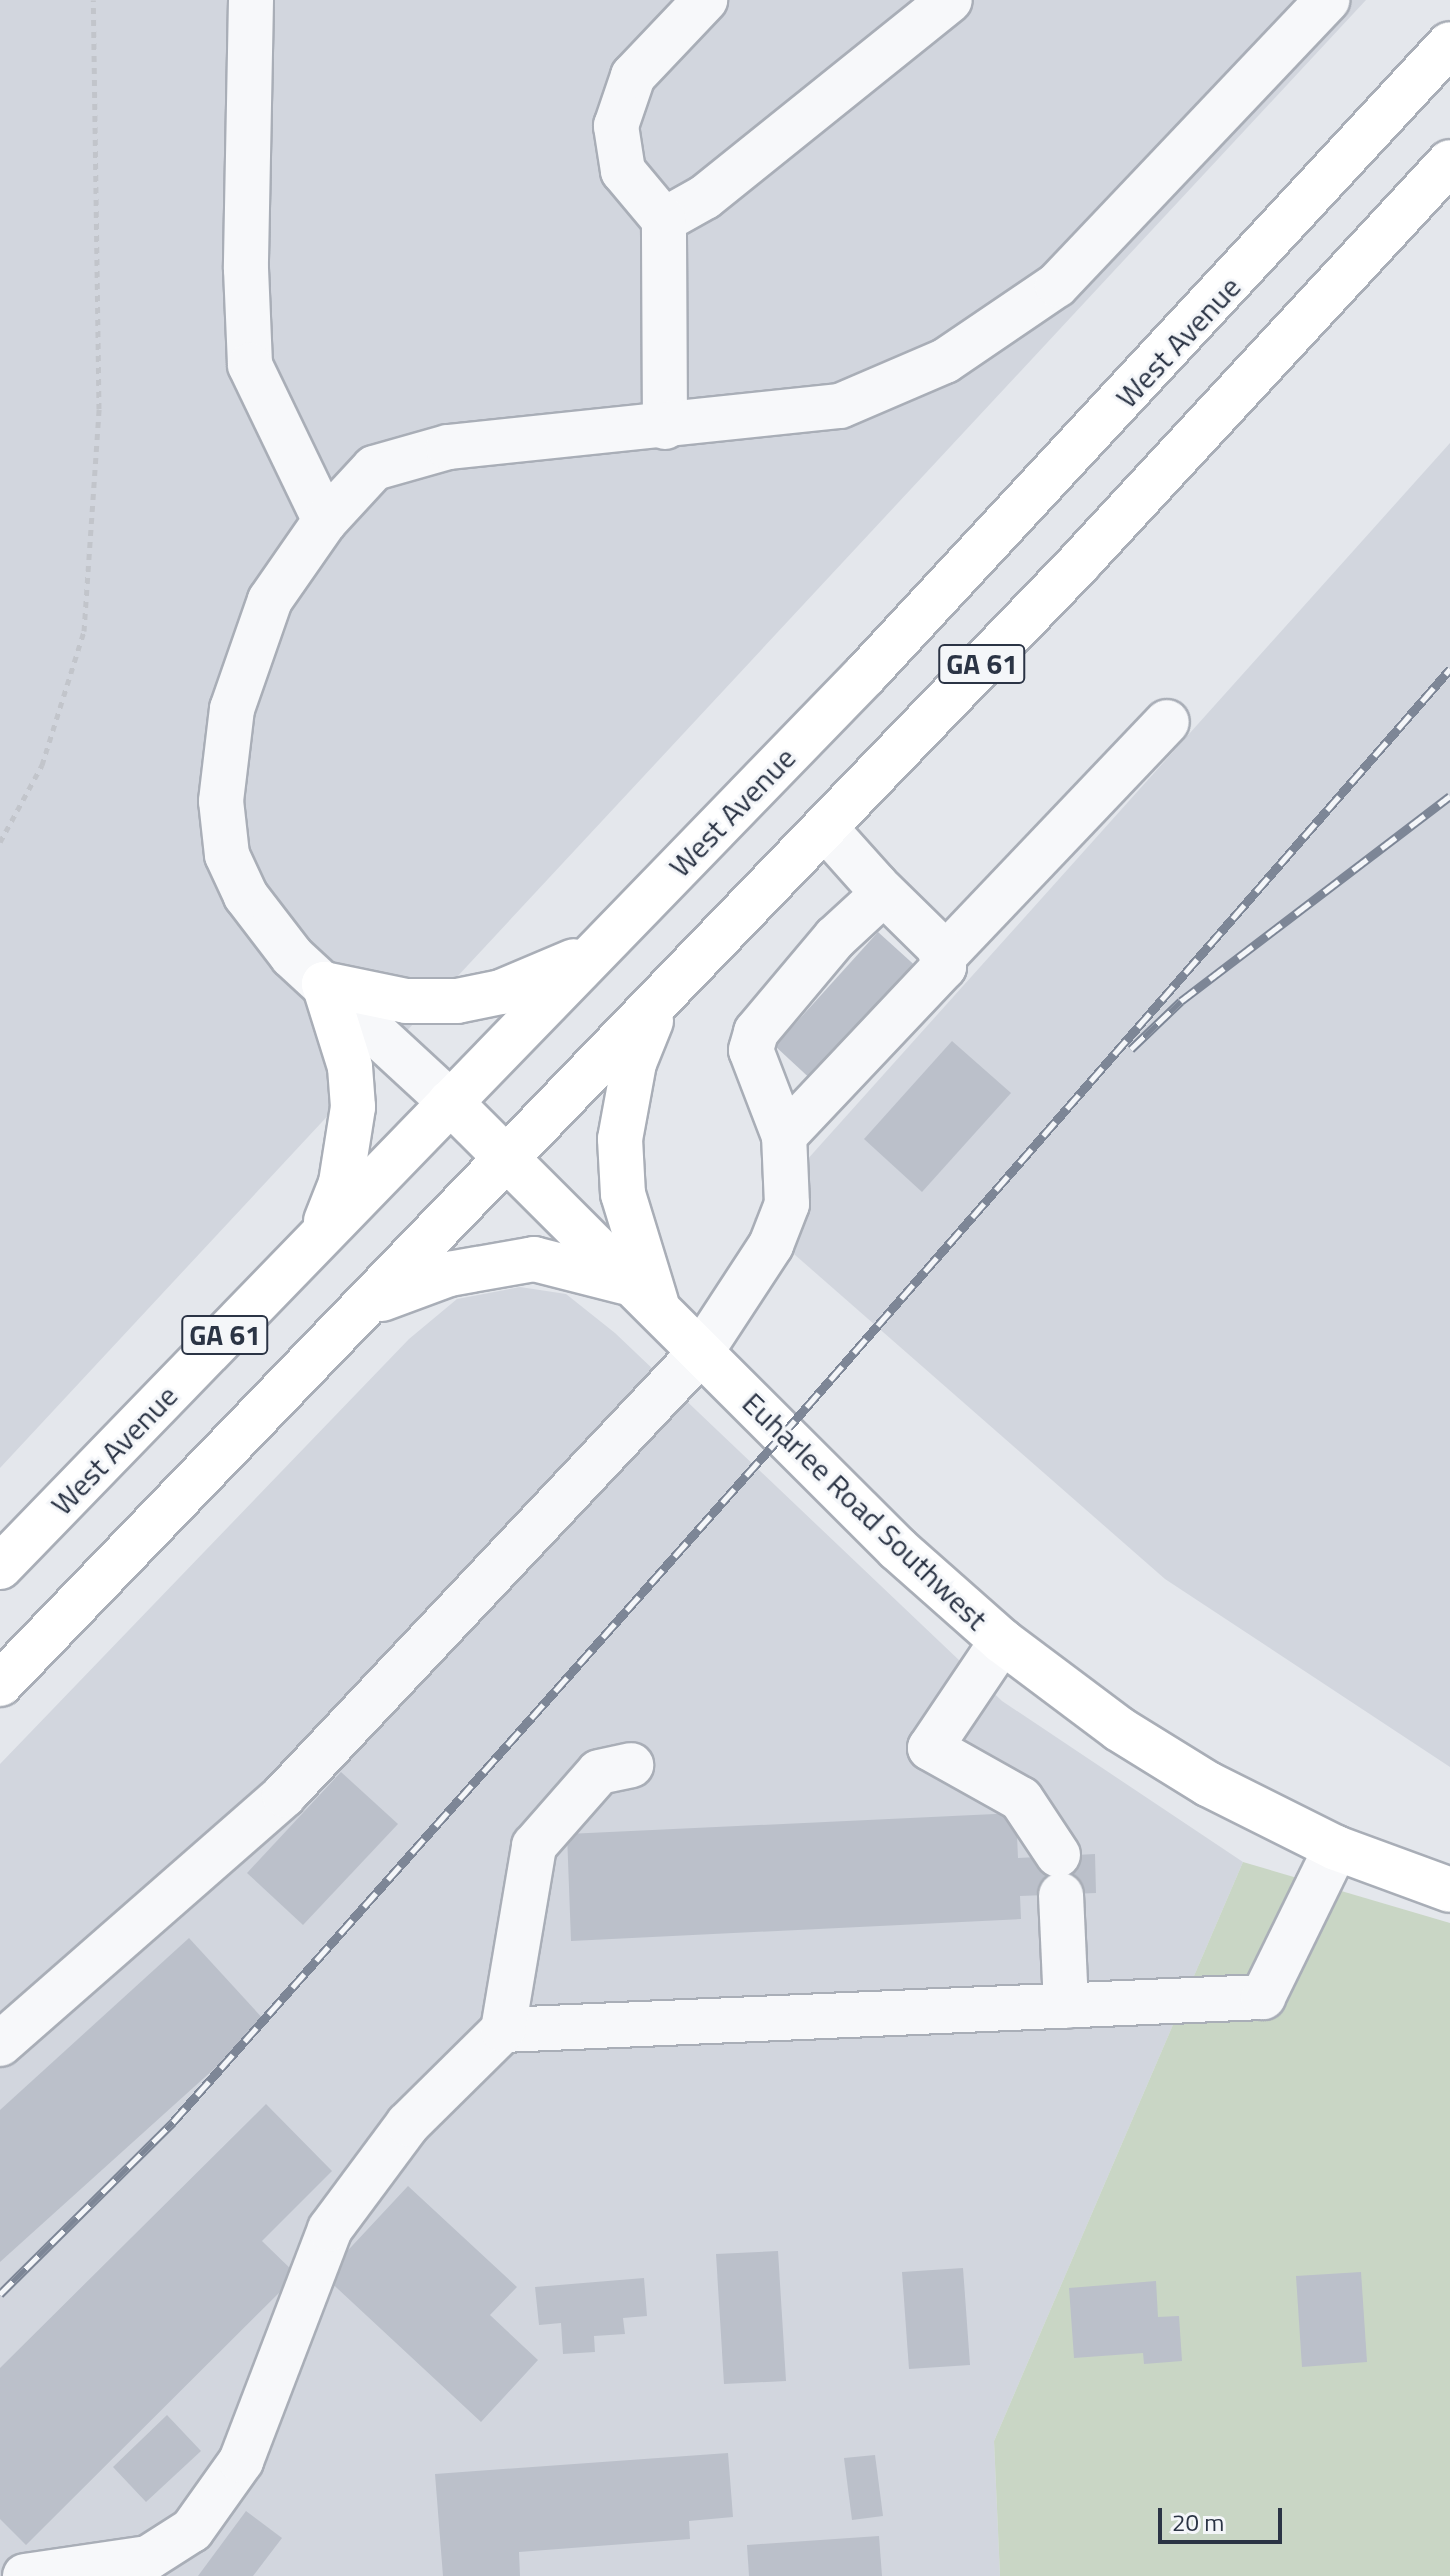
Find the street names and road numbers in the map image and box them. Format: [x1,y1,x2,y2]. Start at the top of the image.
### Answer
street label: West Avenue [1108,269,1248,415]
road number: GA 61 [938,640,1026,688]
street label: West Avenue [661,740,803,884]
road number: GA 61 [181,1311,269,1359]
street label: West Avenue [43,1378,185,1522]
street label: Euharlee Road Southwest [735,1385,995,1637]

